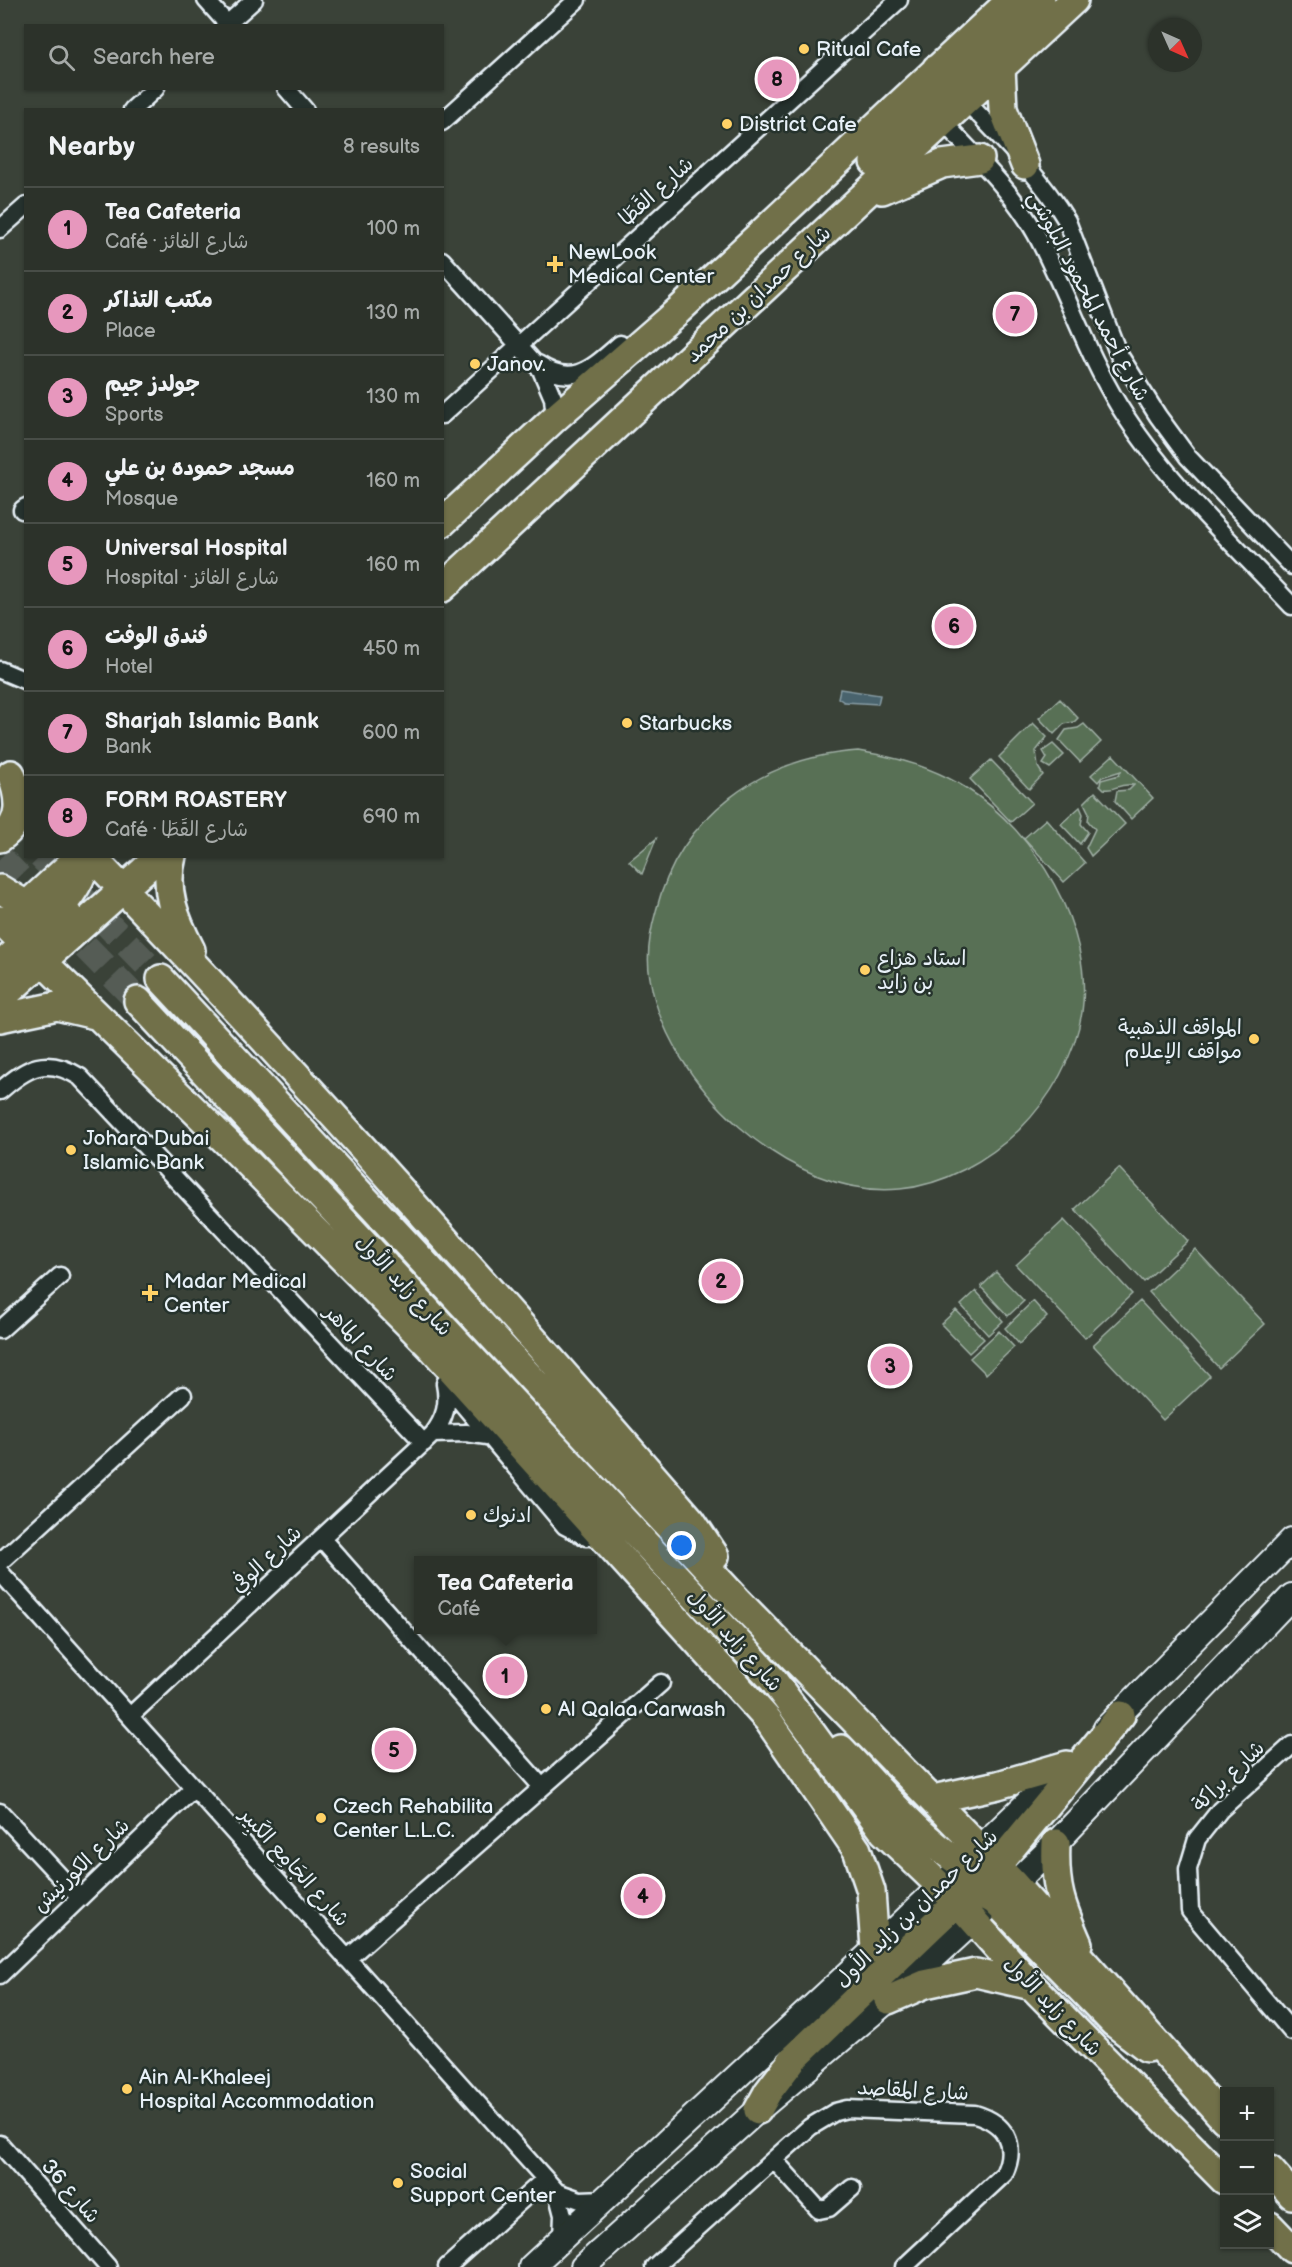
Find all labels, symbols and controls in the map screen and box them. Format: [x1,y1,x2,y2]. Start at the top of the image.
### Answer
north arrow [1148,18,1202,72]
search box [24,24,444,90]
place label: Ritual Cafe [816,37,921,62]
icon: search [45,41,78,74]
marker: Ritual Cafe [797,42,811,56]
text: Search here [93,44,215,71]
pin: 8 [758,56,796,101]
place label: District Cafe [739,112,857,137]
marker: District Cafe [720,117,734,131]
text: Nearby [48,132,135,163]
text: 8 results [343,135,420,159]
street label: شارع القَطَا [613,151,700,233]
street label: شارع أحمد المحمود البلوشي [1017,187,1155,408]
text: Tea Cafeteria [105,199,241,226]
text: 1 [63,217,72,241]
text: 100 m [367,217,420,241]
street label: شارع حمدان بن محمد [680,221,838,370]
text: Café · شارع الفائز [105,230,248,254]
place label: NewLook Medical Center [568,240,714,289]
marker: NewLook Medical Center [546,255,564,273]
text: مكتب التذاكر [105,287,213,314]
pin: 7 [996,292,1034,336]
text: 2 [62,301,73,325]
text: 130 m [366,301,420,325]
text: Place [105,319,156,343]
place label: Janov. [487,352,546,377]
marker: Janov. [468,357,482,371]
text: جولدز جيم [105,371,200,398]
text: 3 [62,385,73,409]
text: 130 m [366,385,420,409]
text: Sports [105,403,163,427]
text: مسجد حموده بن علي [105,455,295,482]
text: 4 [62,469,73,493]
text: 160 m [366,469,420,493]
text: Mosque [105,487,178,511]
text: Universal Hospital [105,535,288,562]
text: 5 [62,553,73,577]
text: 160 m [366,553,420,577]
text: Hospital · شارع الفائز [105,566,279,590]
pin: 6 [934,604,974,648]
text: فندق الوفت [105,623,208,650]
text: 6 [61,637,74,661]
text: 450 m [363,637,420,661]
text: Hotel [105,655,153,679]
text: Sharjah Islamic Bank [105,708,319,735]
place label: Starbucks [639,711,732,736]
marker: Starbucks [620,716,634,730]
text: 7 [62,721,73,745]
text: 600 m [362,721,420,745]
text: Bank [105,735,151,759]
text: FORM ROASTERY [105,787,287,814]
text: 8 [61,805,74,829]
text: 690 m [363,805,420,829]
text: Café · شارع القَطَا [105,818,248,842]
place label: استاد هزاع بن زايد [877,946,967,995]
marker: استاد هزاع بن زايد [858,963,872,977]
place label: المواقف الذهبية مواقف الإعلام [1118,1015,1242,1067]
marker: المواقف الذهبية مواقف الإعلام [1247,1032,1261,1046]
place label: Johara Dubai Islamic Bank [83,1126,209,1175]
marker: Johara Dubai Islamic Bank [64,1143,78,1157]
street label: شارع زايد الأول [349,1228,458,1343]
pin: 2 [702,1258,740,1304]
place label: Madar Medical Center [164,1269,306,1318]
marker: Madar Medical Center [141,1284,159,1302]
street label: شارع الماهر [316,1298,402,1388]
pin: 3 [870,1344,910,1388]
place label: ادنوك [483,1503,531,1528]
marker: ادنوك [464,1508,478,1522]
street label: شارع الوفي [224,1519,308,1600]
your location [667,1531,696,1560]
popup [414,1556,597,1634]
text: Tea Cafeteria [437,1570,574,1597]
street label: شارع زايد الأول [681,1583,789,1698]
text: Café [437,1597,480,1621]
pin: 1 [486,1654,524,1698]
place label: Al Qalaa Carwash [558,1697,726,1722]
marker: Al Qalaa Carwash [539,1702,553,1716]
pin: 5 [374,1728,414,1772]
street label: شارع براكة [1187,1736,1271,1819]
place label: Czech Rehabilita Center L.L.C. [333,1794,493,1843]
street label: شارع الجَامِع الكَبِير [230,1801,355,1935]
marker: Czech Rehabilita Center L.L.C. [314,1811,328,1825]
street label: شارع الكورنيش [28,1813,136,1919]
street label: شارع حمدان بن زايد الأول [828,1823,1004,1994]
pin: 4 [624,1874,662,1918]
street label: شارع زايد الأول [997,1950,1108,2063]
place label: Ain Al-Khaleej Hospital Accommodation [139,2065,374,2114]
street label: شارع المقاصد [856,2075,969,2108]
marker: Ain Al-Khaleej Hospital Accommodation [120,2082,134,2096]
map controls [1220,2087,1274,2249]
button: + [1220,2087,1274,2141]
button: − [1220,2141,1274,2195]
street label: شارع 36 [34,2154,105,2230]
place label: Social Support Center [410,2159,556,2208]
marker: Social Support Center [391,2176,405,2190]
button: layers [1220,2195,1274,2249]

